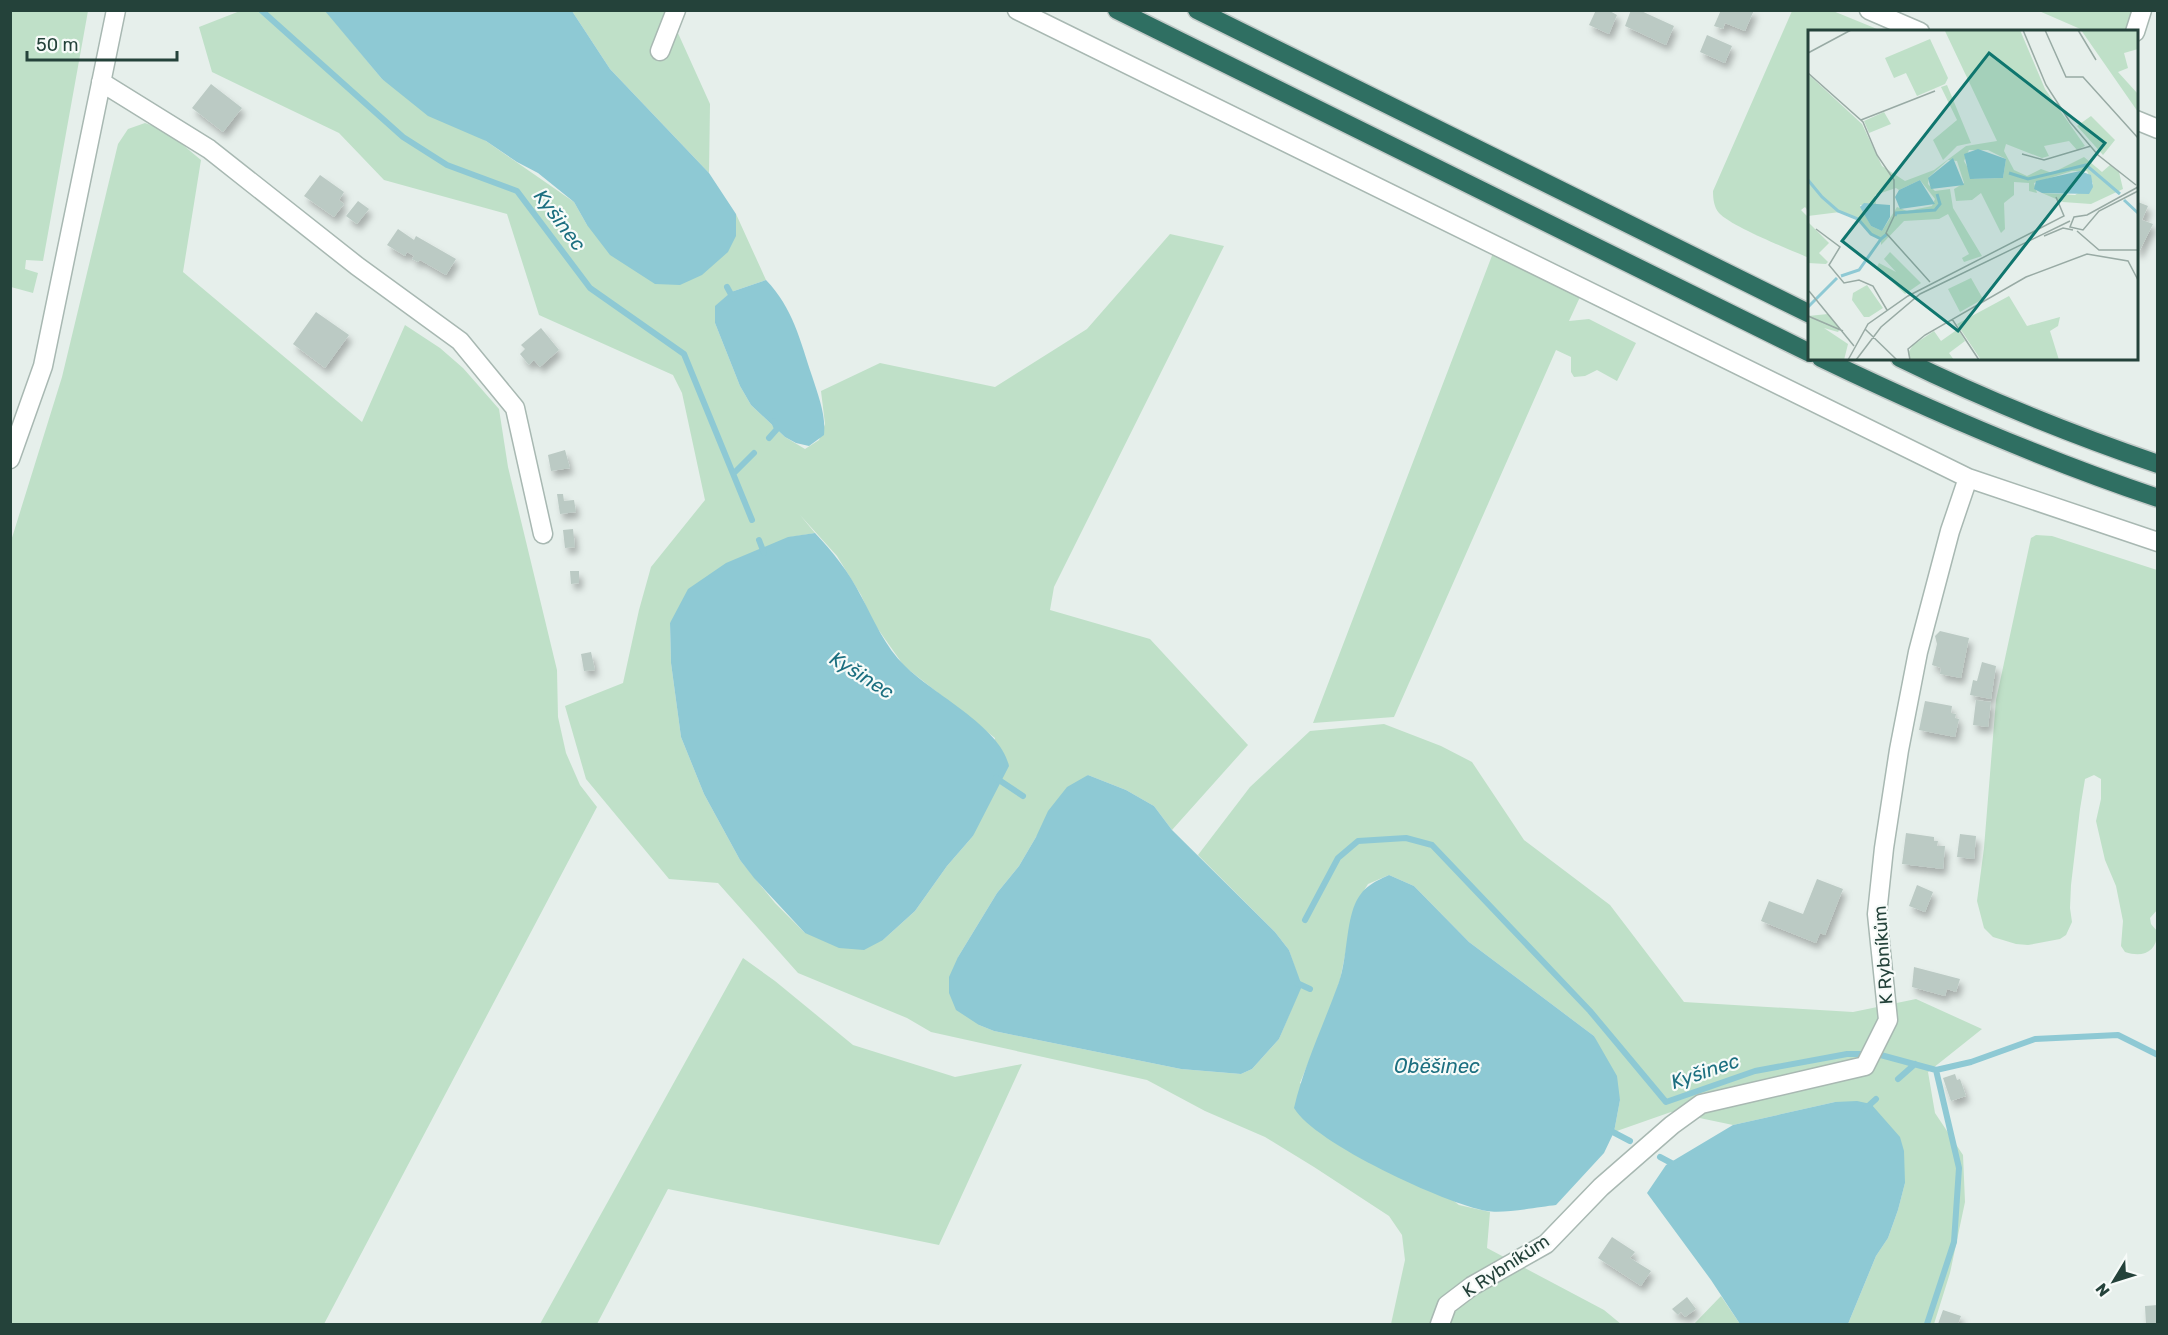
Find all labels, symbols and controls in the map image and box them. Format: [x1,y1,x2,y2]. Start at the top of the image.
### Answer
scale bar [27,24,177,62]
inset map [1808,30,2138,360]
text: 50 m [36,34,79,56]
water label: Kyšinec [529,184,591,256]
water label: Kyšinec [826,646,898,704]
street label: K Rybníkům [1869,905,1897,1005]
water label: Kyšinec [1668,1048,1742,1094]
water label: Oběšinec [1394,1054,1480,1078]
street label: K Rybníkům [1459,1230,1553,1302]
north arrow [2084,1251,2144,1311]
text: N [2092,1280,2114,1300]

